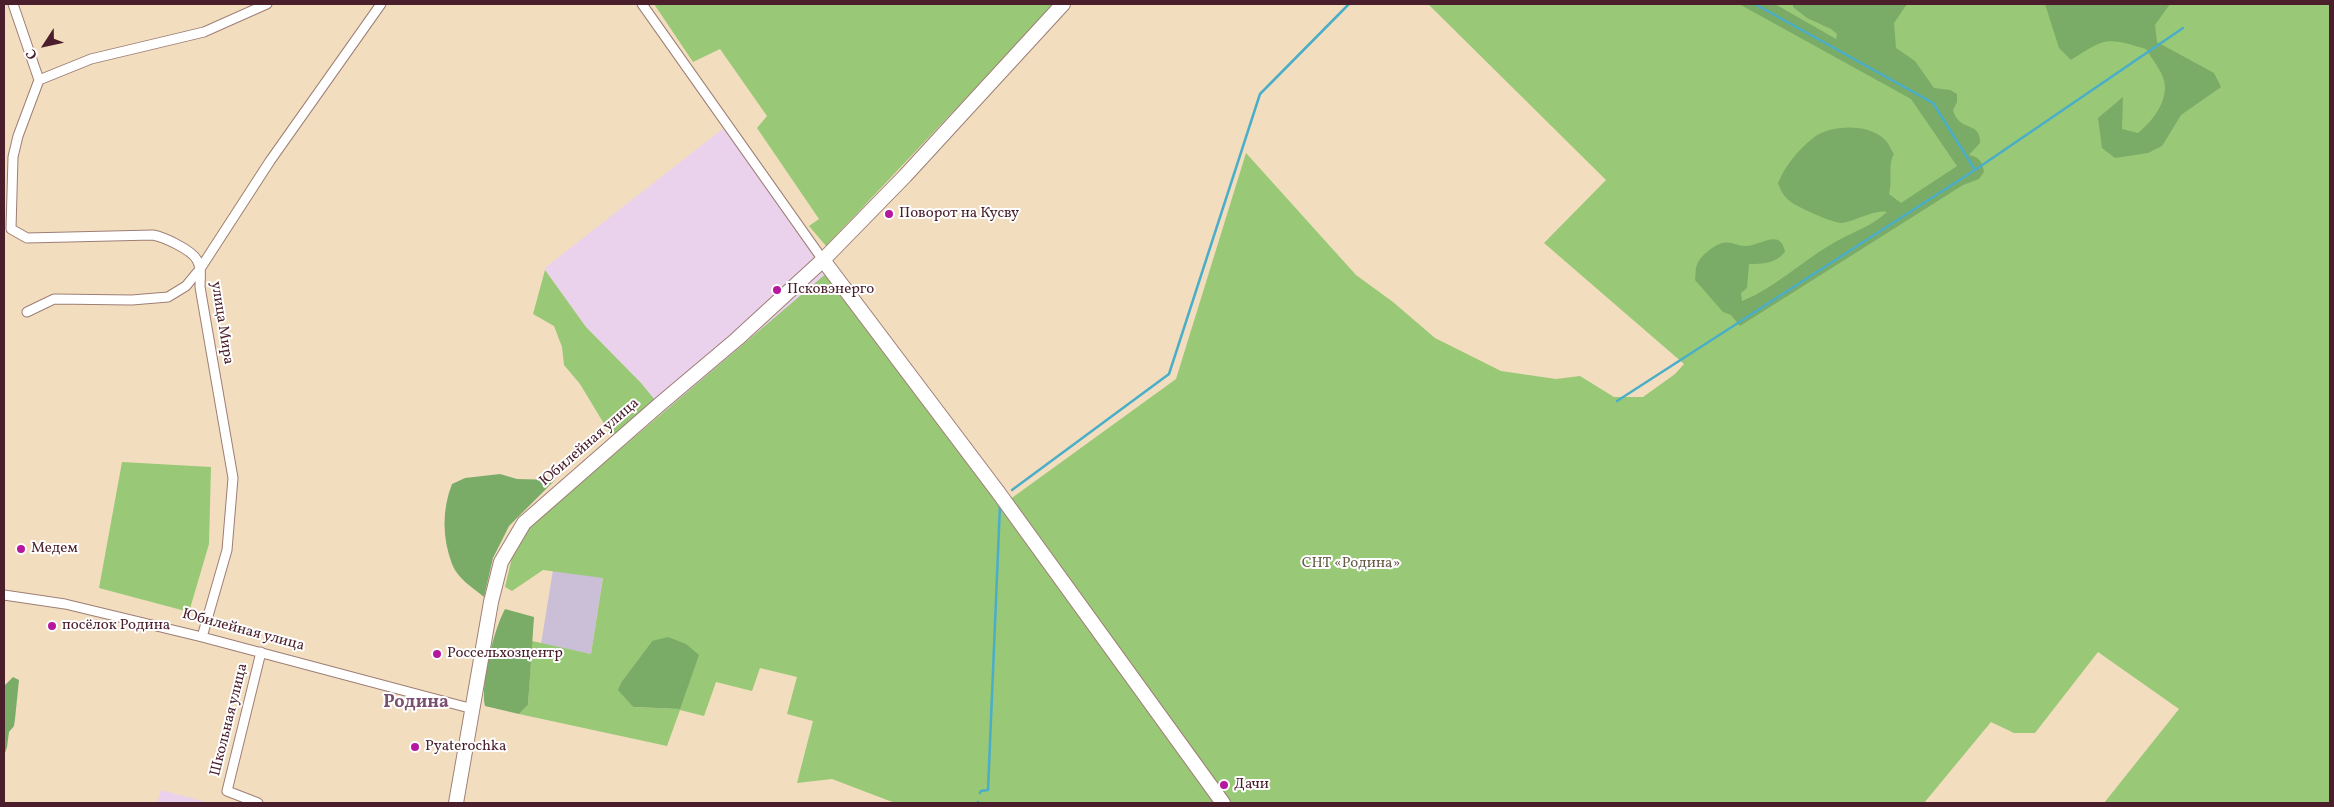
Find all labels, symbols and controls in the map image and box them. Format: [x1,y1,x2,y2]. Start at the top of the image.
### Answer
north arrow [20,20,70,70]
text: С [22,45,43,63]
place label: Поворот на Кусву [899,205,1019,223]
marker: Поворот на Кусву [883,208,895,220]
street label: улица Мира [206,280,236,366]
place label: Псковэнерго [787,281,874,299]
marker: Псковэнерго [771,284,783,296]
street label: Юбилейная улица [537,395,643,491]
place label: Медем [31,540,78,558]
marker: Медем [15,543,27,555]
park label: СНТ «Родина» [1302,555,1400,573]
street label: Юбилейная улица [180,606,306,656]
place label: посёлок Родина [62,617,170,635]
marker: посёлок Родина [46,620,58,632]
place label: Россельхозцентр [447,645,563,663]
marker: Россельхозцентр [431,648,443,660]
street label: Школьная улица [207,662,253,778]
district label: Родина [383,693,449,715]
place label: Pyaterochka [425,738,506,756]
marker: Pyaterochka [409,741,421,753]
place label: Дачи [1234,776,1269,794]
marker: Дачи [1218,779,1230,791]

